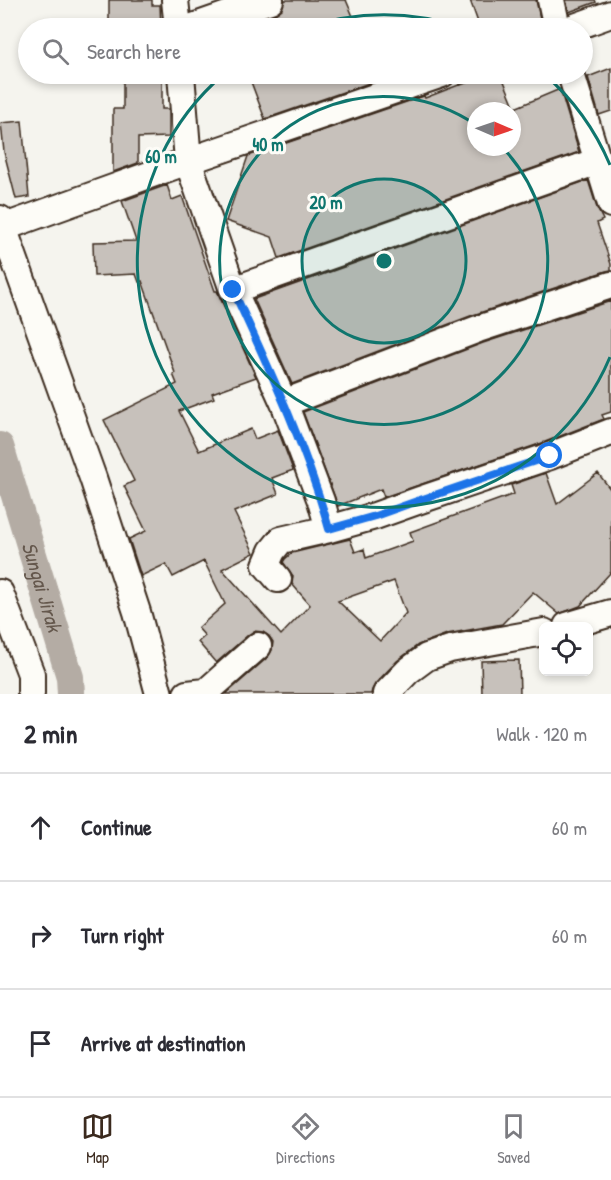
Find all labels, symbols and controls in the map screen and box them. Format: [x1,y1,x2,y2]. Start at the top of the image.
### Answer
search box [18,18,593,84]
icon: search [39,35,72,68]
text: Search here [87,36,181,66]
north arrow [467,102,521,156]
text: 40 m [252,132,284,157]
text: 60 m [145,144,177,169]
text: 20 m [310,190,342,215]
centre of rings [374,251,394,271]
route end [219,276,245,302]
route start [536,442,562,468]
water label: Sungai Jirak [15,538,71,637]
map controls [539,622,593,676]
button: locate [539,622,593,676]
text: 2 min [24,716,77,751]
text: Walk · 120 m [496,720,587,747]
icon: ahead [24,811,57,844]
text: Continue [81,812,152,842]
text: 60 m [552,814,587,841]
icon: right [24,919,57,952]
text: Turn right [81,920,164,950]
text: 60 m [552,922,587,949]
icon: arrive [24,1027,57,1060]
text: Arrive at destination [81,1028,246,1058]
tab: Map [81,1110,114,1168]
tab: Directions [276,1110,335,1168]
tab: Saved [497,1110,530,1168]

